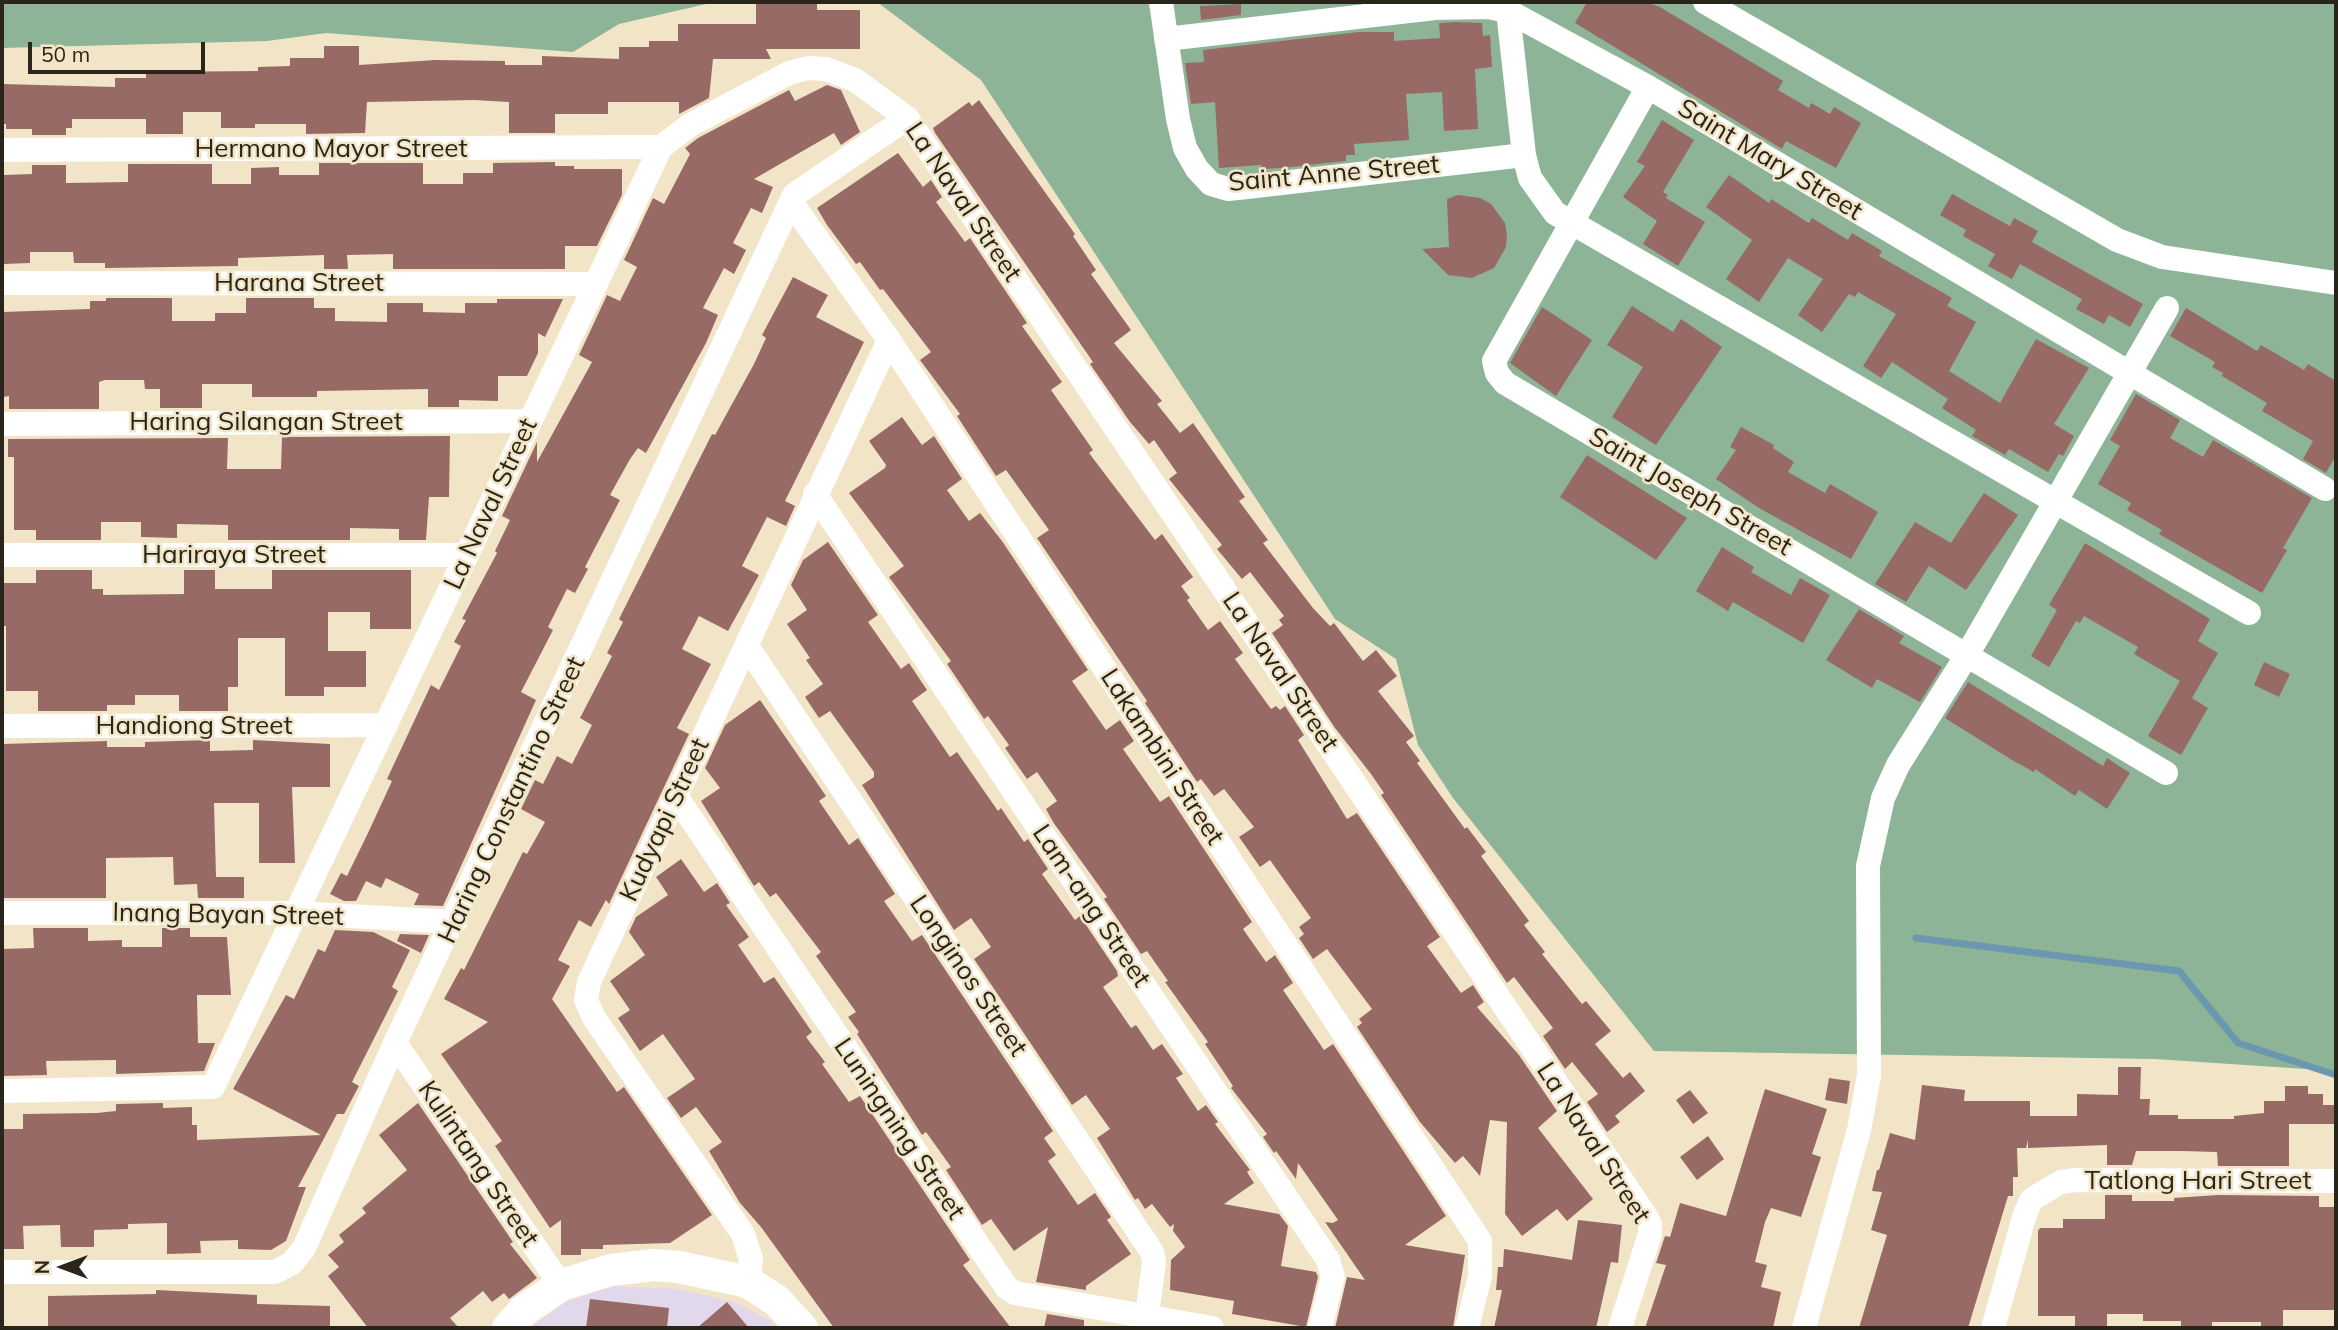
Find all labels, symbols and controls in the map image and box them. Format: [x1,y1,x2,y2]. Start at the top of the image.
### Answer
scale bar [32,28,208,72]
text: 50 m [41,41,90,67]
street label: Saint Mary Street [1672,93,1868,227]
street label: La Naval Street [898,116,1028,288]
street label: Hermano Mayor Street [194,133,468,165]
street label: Saint Anne Street [1227,149,1441,199]
street label: Harana Street [214,267,384,299]
street label: Haring Silangan Street [129,406,403,438]
street label: La Naval Street [438,413,544,595]
street label: Saint Joseph Street [1583,421,1797,563]
street label: Hariraya Street [142,539,326,571]
street label: La Naval Street [1215,586,1345,758]
street label: Haring Constantino Street [432,652,592,948]
street label: Lakambini Street [1094,663,1230,851]
street label: Handiong Street [96,710,292,742]
street label: Kudyapi Street [614,733,716,907]
street label: Lam-ang Street [1025,819,1157,993]
street label: Longinos Street [903,889,1033,1063]
street label: Inang Bayan Street [112,897,344,933]
street label: Luningning Street [827,1032,971,1226]
street label: La Naval Street [1529,1057,1657,1229]
street label: Kulintang Street [411,1075,545,1253]
street label: Tatlong Hari Street [2085,1165,2311,1197]
north arrow [28,1232,98,1302]
text: N [30,1260,54,1274]

